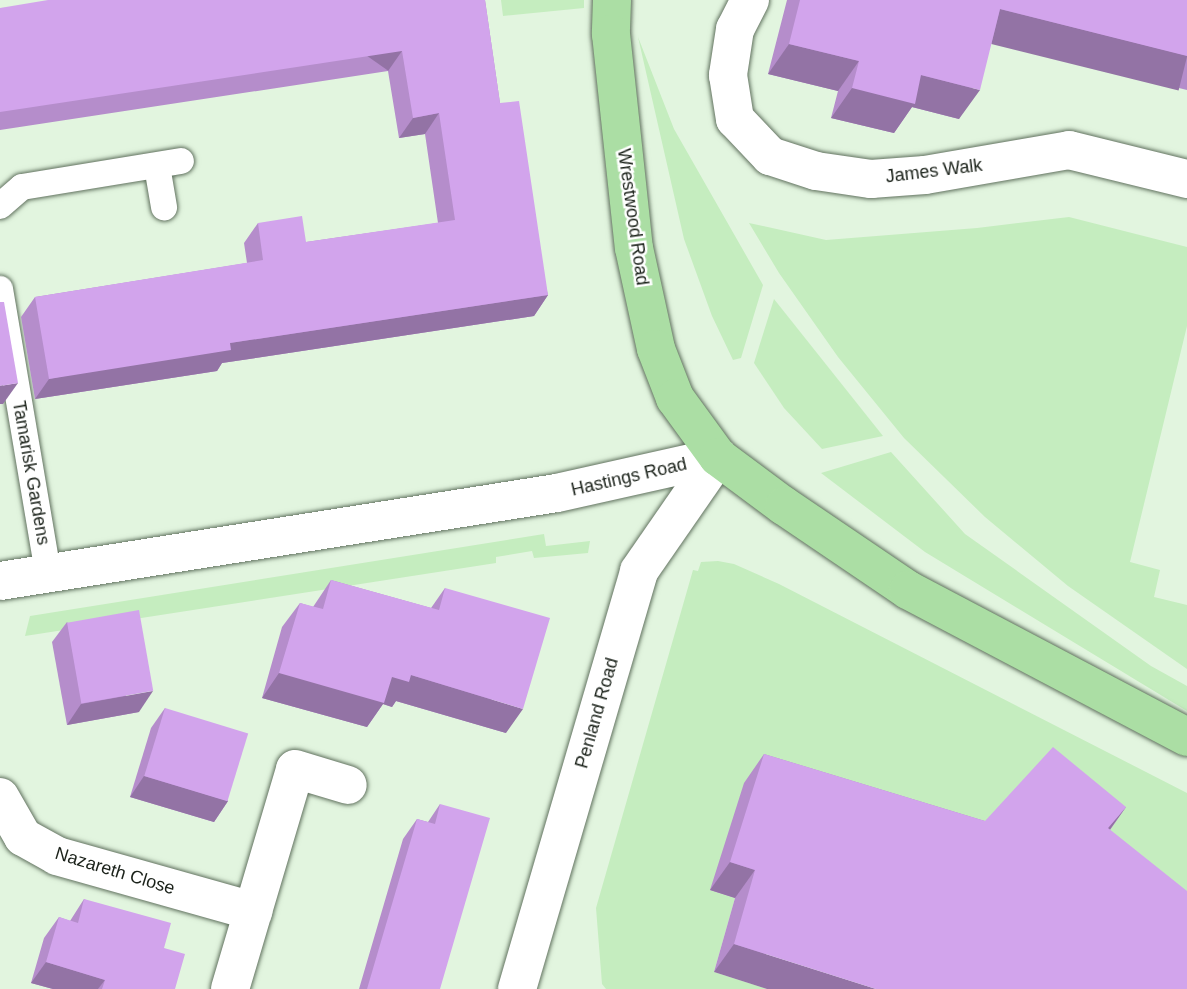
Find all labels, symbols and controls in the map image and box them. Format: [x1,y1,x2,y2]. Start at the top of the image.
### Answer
street label: Wrestwood Road [613,147,653,287]
street label: James Walk [884,154,984,188]
street label: Tamarisk Gardens [8,399,54,547]
street label: Hastings Road [569,453,689,501]
street label: Penland Road [571,655,623,771]
street label: Nazareth Close [53,843,177,899]

